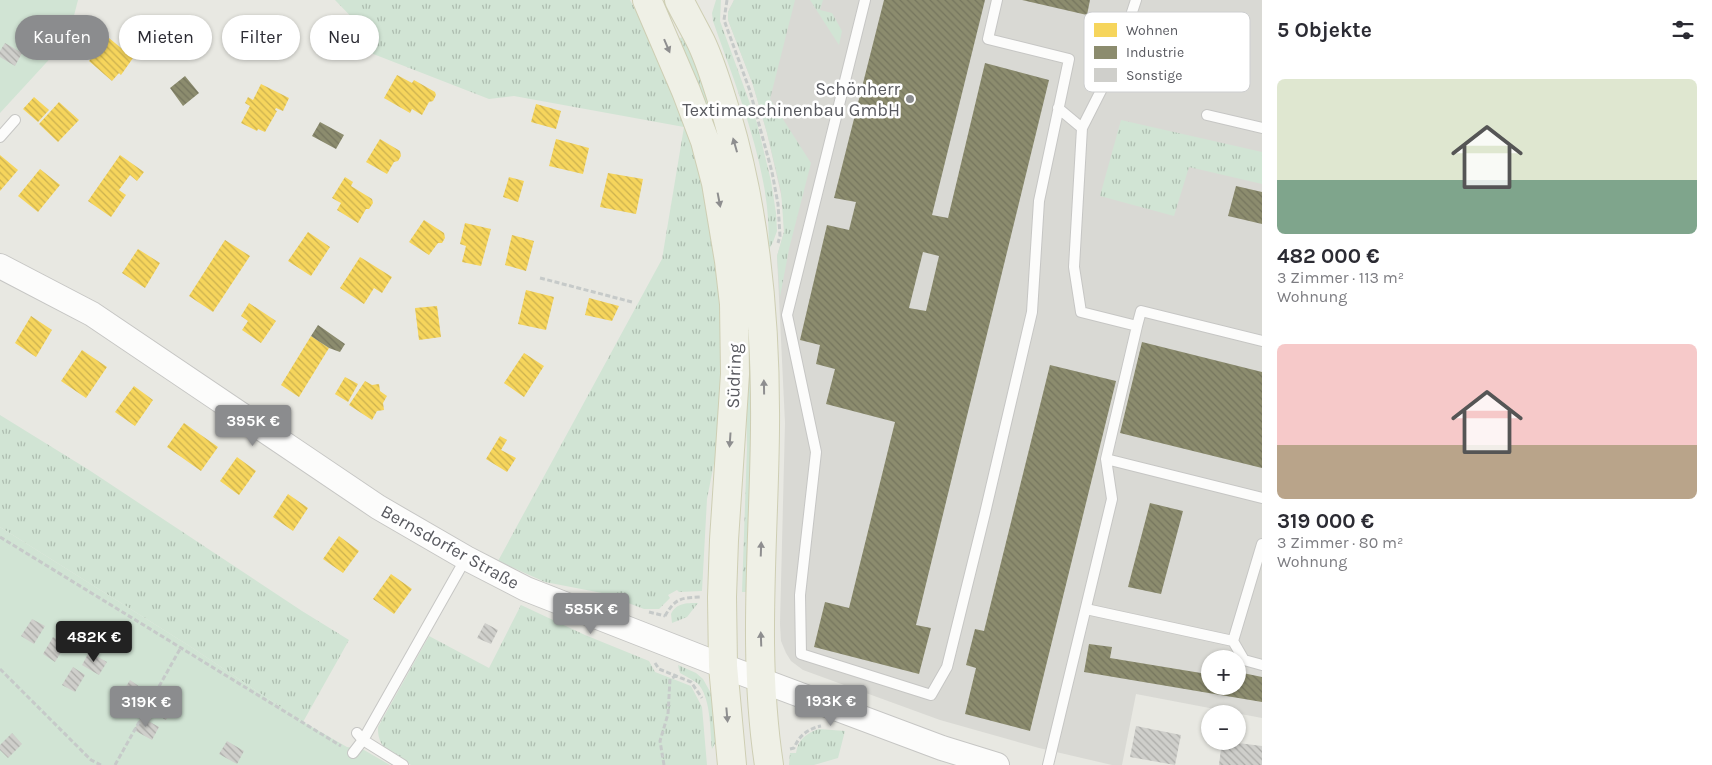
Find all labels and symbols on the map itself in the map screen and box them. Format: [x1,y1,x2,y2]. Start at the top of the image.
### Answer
legend [1084,12,1250,92]
text: Wohnen [1126,22,1178,39]
one-way arrow [663,39,671,54]
text: Industrie [1126,44,1184,61]
text: Sonstige [1126,67,1182,84]
place label: Schönherr Textimaschinenbau GmbH [682,78,900,121]
marker: Schönherr Textimaschinenbau GmbH [904,93,916,105]
one-way arrow [731,137,739,152]
one-way arrow [715,192,723,208]
street label: Südring [722,343,746,409]
one-way arrow [760,378,768,394]
pin: 395K € [212,404,294,447]
one-way arrow [726,433,734,449]
street label: Bernsdorfer Straße [377,500,523,594]
one-way arrow [758,541,766,557]
pin: 585K € [550,592,632,635]
pin: 482K € [53,620,135,663]
one-way arrow [757,631,765,647]
pin: 193K € [790,684,872,727]
pin: 319K € [105,686,187,728]
one-way arrow [724,707,732,723]

